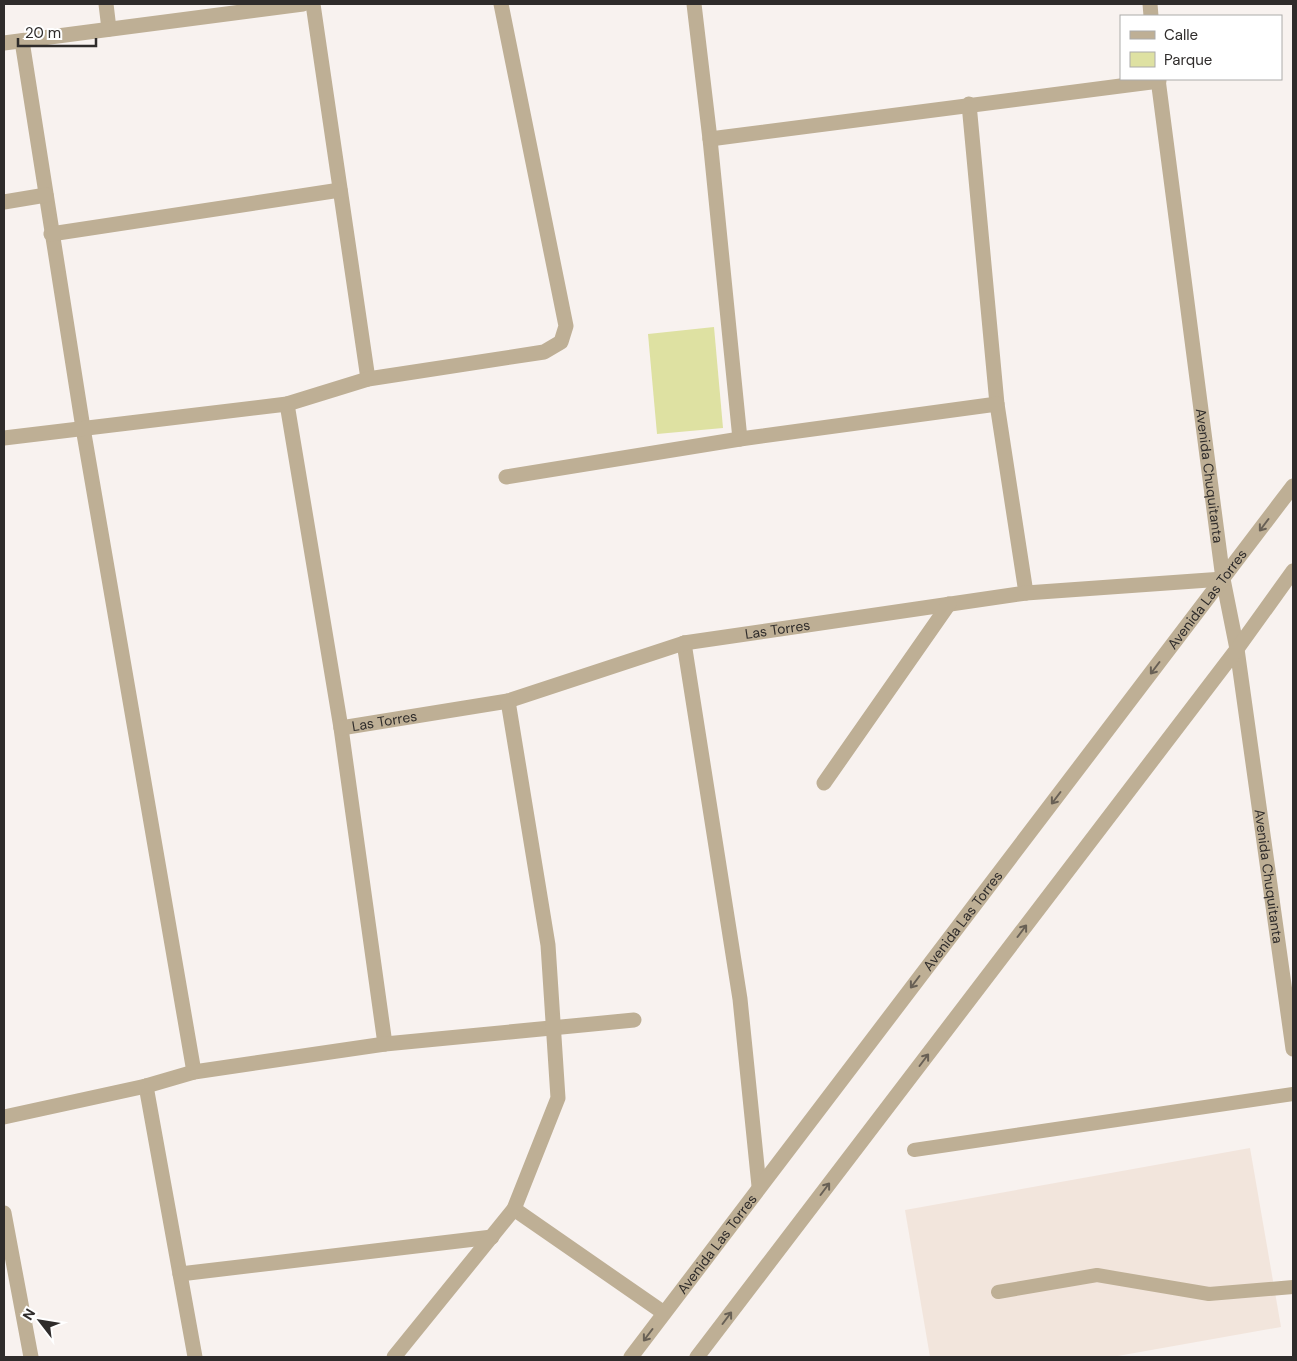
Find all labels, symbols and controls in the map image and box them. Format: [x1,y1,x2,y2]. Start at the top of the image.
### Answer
scale bar [18,15,95,47]
legend [1120,15,1282,80]
text: 20 m [25,23,61,43]
text: Calle [1164,25,1198,45]
text: Parque [1164,50,1212,70]
street label: Avenida Chuquitanta [1192,407,1227,544]
one-way arrow [1259,518,1269,532]
street label: Avenida Las Torres [1163,545,1251,653]
street label: Las Torres [744,616,811,643]
one-way arrow [1150,661,1160,675]
street label: Las Torres [351,707,418,735]
one-way arrow [1051,791,1062,804]
street label: Avenida Chuquitanta [1250,808,1287,945]
street label: Avenida Las Torres [919,867,1006,974]
one-way arrow [1017,925,1028,938]
one-way arrow [910,975,920,989]
one-way arrow [918,1054,929,1067]
one-way arrow [820,1182,830,1196]
street label: Avenida Las Torres [673,1190,761,1298]
north arrow [15,1296,65,1346]
text: N [19,1305,39,1323]
one-way arrow [721,1312,732,1325]
one-way arrow [642,1328,653,1341]

